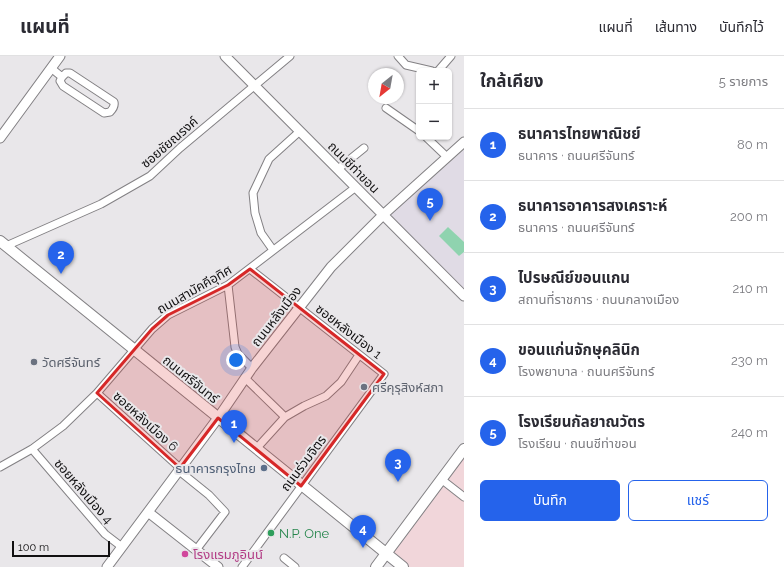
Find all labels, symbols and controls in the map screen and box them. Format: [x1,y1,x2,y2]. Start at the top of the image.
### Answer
text: แผนที่ [20,15,70,37]
text: แผนที่ [599,19,633,35]
text: เส้นทาง [655,19,697,35]
text: บันทึกไว้ [719,19,764,35]
north arrow [368,68,404,104]
map controls [416,68,452,140]
button: + [416,68,452,104]
text: ใกล้เคียง [480,71,543,91]
text: 5 รายการ [719,74,768,89]
button: − [416,104,452,140]
street label: ซอยชัยณรงค์ [138,114,201,171]
text: ธนาคารไทยพาณิชย์ [518,125,641,143]
text: 1 [490,137,496,152]
text: 80 m [737,137,768,152]
street label: ถนนชีท่าขอน [325,138,383,196]
text: ธนาคาร · ถนนศรีจันทร์ [518,148,634,163]
pin: 5 [417,188,443,221]
text: ธนาคารอาคารสงเคราะห์ [518,197,667,215]
text: 2 [489,209,497,224]
text: 200 m [730,209,768,224]
text: ธนาคาร · ถนนศรีจันทร์ [518,220,634,235]
pin: 2 [48,241,74,274]
street label: ถนนสามัคคีอุทิศ [154,262,234,317]
text: ไปรษณีย์ขอนแกน [518,269,630,287]
text: 3 [489,281,497,296]
text: 210 m [732,281,768,296]
street label: ถนนหลังเมือง [248,283,304,349]
text: สถานที่ราชการ · ถนนกลางเมือง [518,292,679,307]
street label: ซอยหลังเมือง 1 [313,301,385,362]
text: ขอนแก่นจักษุคลินิก [518,341,640,359]
your location [226,350,246,370]
street label: ถนนศรีจันทร์ [160,352,222,407]
text: 4 [489,353,497,368]
text: 230 m [731,353,768,368]
place label: วัดศรีจันทร์ [42,355,101,370]
marker: วัดศรีจันทร์ [29,357,39,367]
text: โรงพยาบาล · ถนนศรีจันทร์ [518,364,654,379]
place label: ศรีคุรุสิงห์สภา [372,380,443,395]
marker: ศรีคุรุสิงห์สภา [359,382,369,392]
street label: ซอยหลังเมือง 6 [110,388,181,454]
pin: 1 [221,410,247,443]
text: โรงเรียนกัลยาณวัตร [518,413,645,431]
text: 5 [489,425,497,440]
text: 240 m [731,425,768,440]
street label: ถนนร่วมจิตร [278,432,329,494]
text: โรงเรียน · ถนนชีท่าขอน [518,436,637,451]
pin: 3 [385,449,411,482]
street label: ซอยหลังเมือง 4 [51,456,116,527]
place label: ธนาคารกรุงไทย [175,461,256,476]
marker: ธนาคารกรุงไทย [259,463,269,473]
button: บันทึก [480,480,620,521]
button: แชร์ [628,480,768,521]
pin: 4 [350,515,376,548]
place label: N.P. One [279,526,329,541]
marker: N.P. One [266,528,276,538]
scale bar [12,539,110,558]
text: 100 m [18,541,49,554]
place label: โรงแรมภูอินน์ [193,547,263,562]
marker: โรงแรมภูอินน์ [180,549,190,559]

